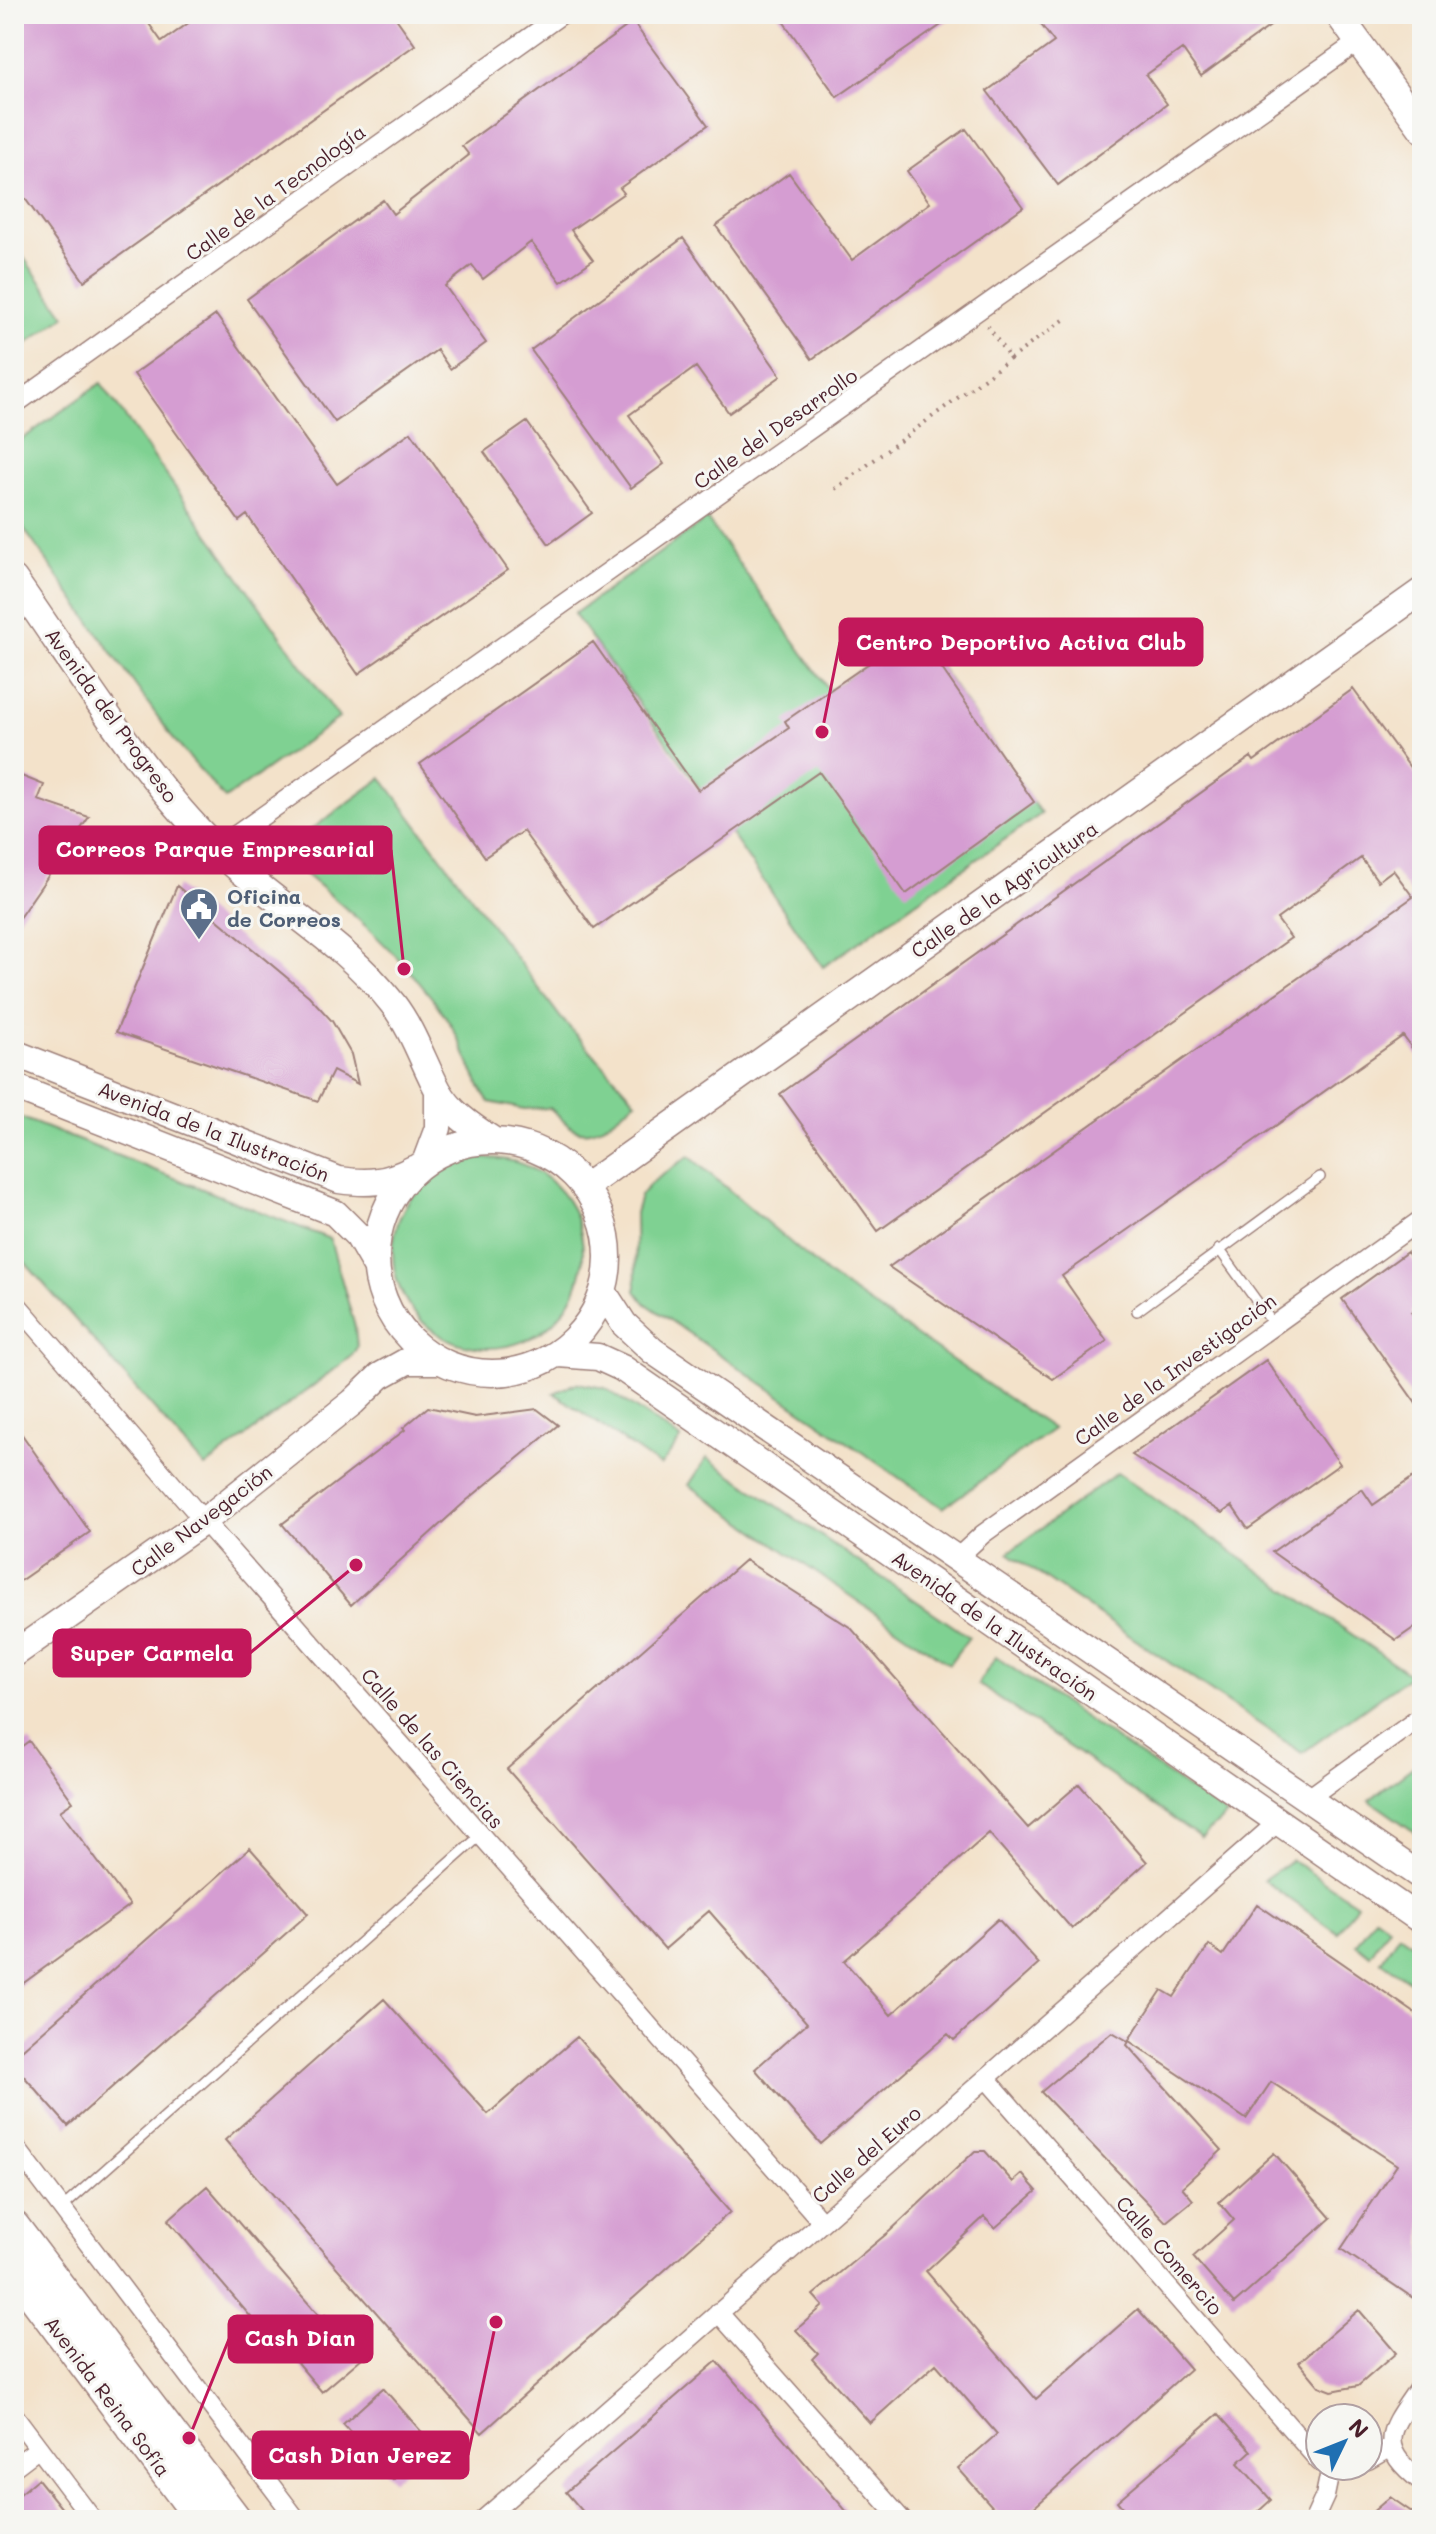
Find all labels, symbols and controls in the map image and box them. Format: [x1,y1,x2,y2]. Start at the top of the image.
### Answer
street label: Calle de la Tecnología [180,118,370,266]
street label: Calle del Desarrollo [688,362,862,494]
callout: Centro Deportivo Activa Club [840,619,1202,665]
street label: Avenida del Progreso [40,623,184,808]
text: Centro Deportivo Activa Club [856,627,1186,656]
street label: Calle de la Agricultura [905,815,1103,963]
callout: Correos Parque Empresarial [40,827,391,873]
text: Correos Parque Empresarial [56,834,374,863]
place label: Oficina de Correos [227,883,341,932]
public building icon: Oficina de Correos [178,886,220,941]
street label: Avenida de la Ilustración [95,1075,333,1187]
street label: Calle de la Investigación [1069,1287,1281,1451]
street label: Calle Navegación [125,1458,277,1582]
street label: Avenida de la Ilustración [887,1544,1103,1706]
callout: Super Carmela [54,1630,250,1676]
text: Super Carmela [70,1638,234,1667]
street label: Calle de las Ciencias [356,1662,510,1834]
street label: Calle del Euro [806,2099,926,2209]
street label: Calle Comercio [1111,2190,1229,2320]
street label: Avenida Reina Sofía [39,2311,177,2481]
callout: Cash Dian [229,2316,372,2362]
text: Cash Dian [245,2323,355,2352]
north arrow [1304,2402,1384,2482]
text: N [1343,2412,1375,2444]
callout: Cash Dian Jerez [253,2432,468,2478]
text: Cash Dian Jerez [268,2440,452,2469]

